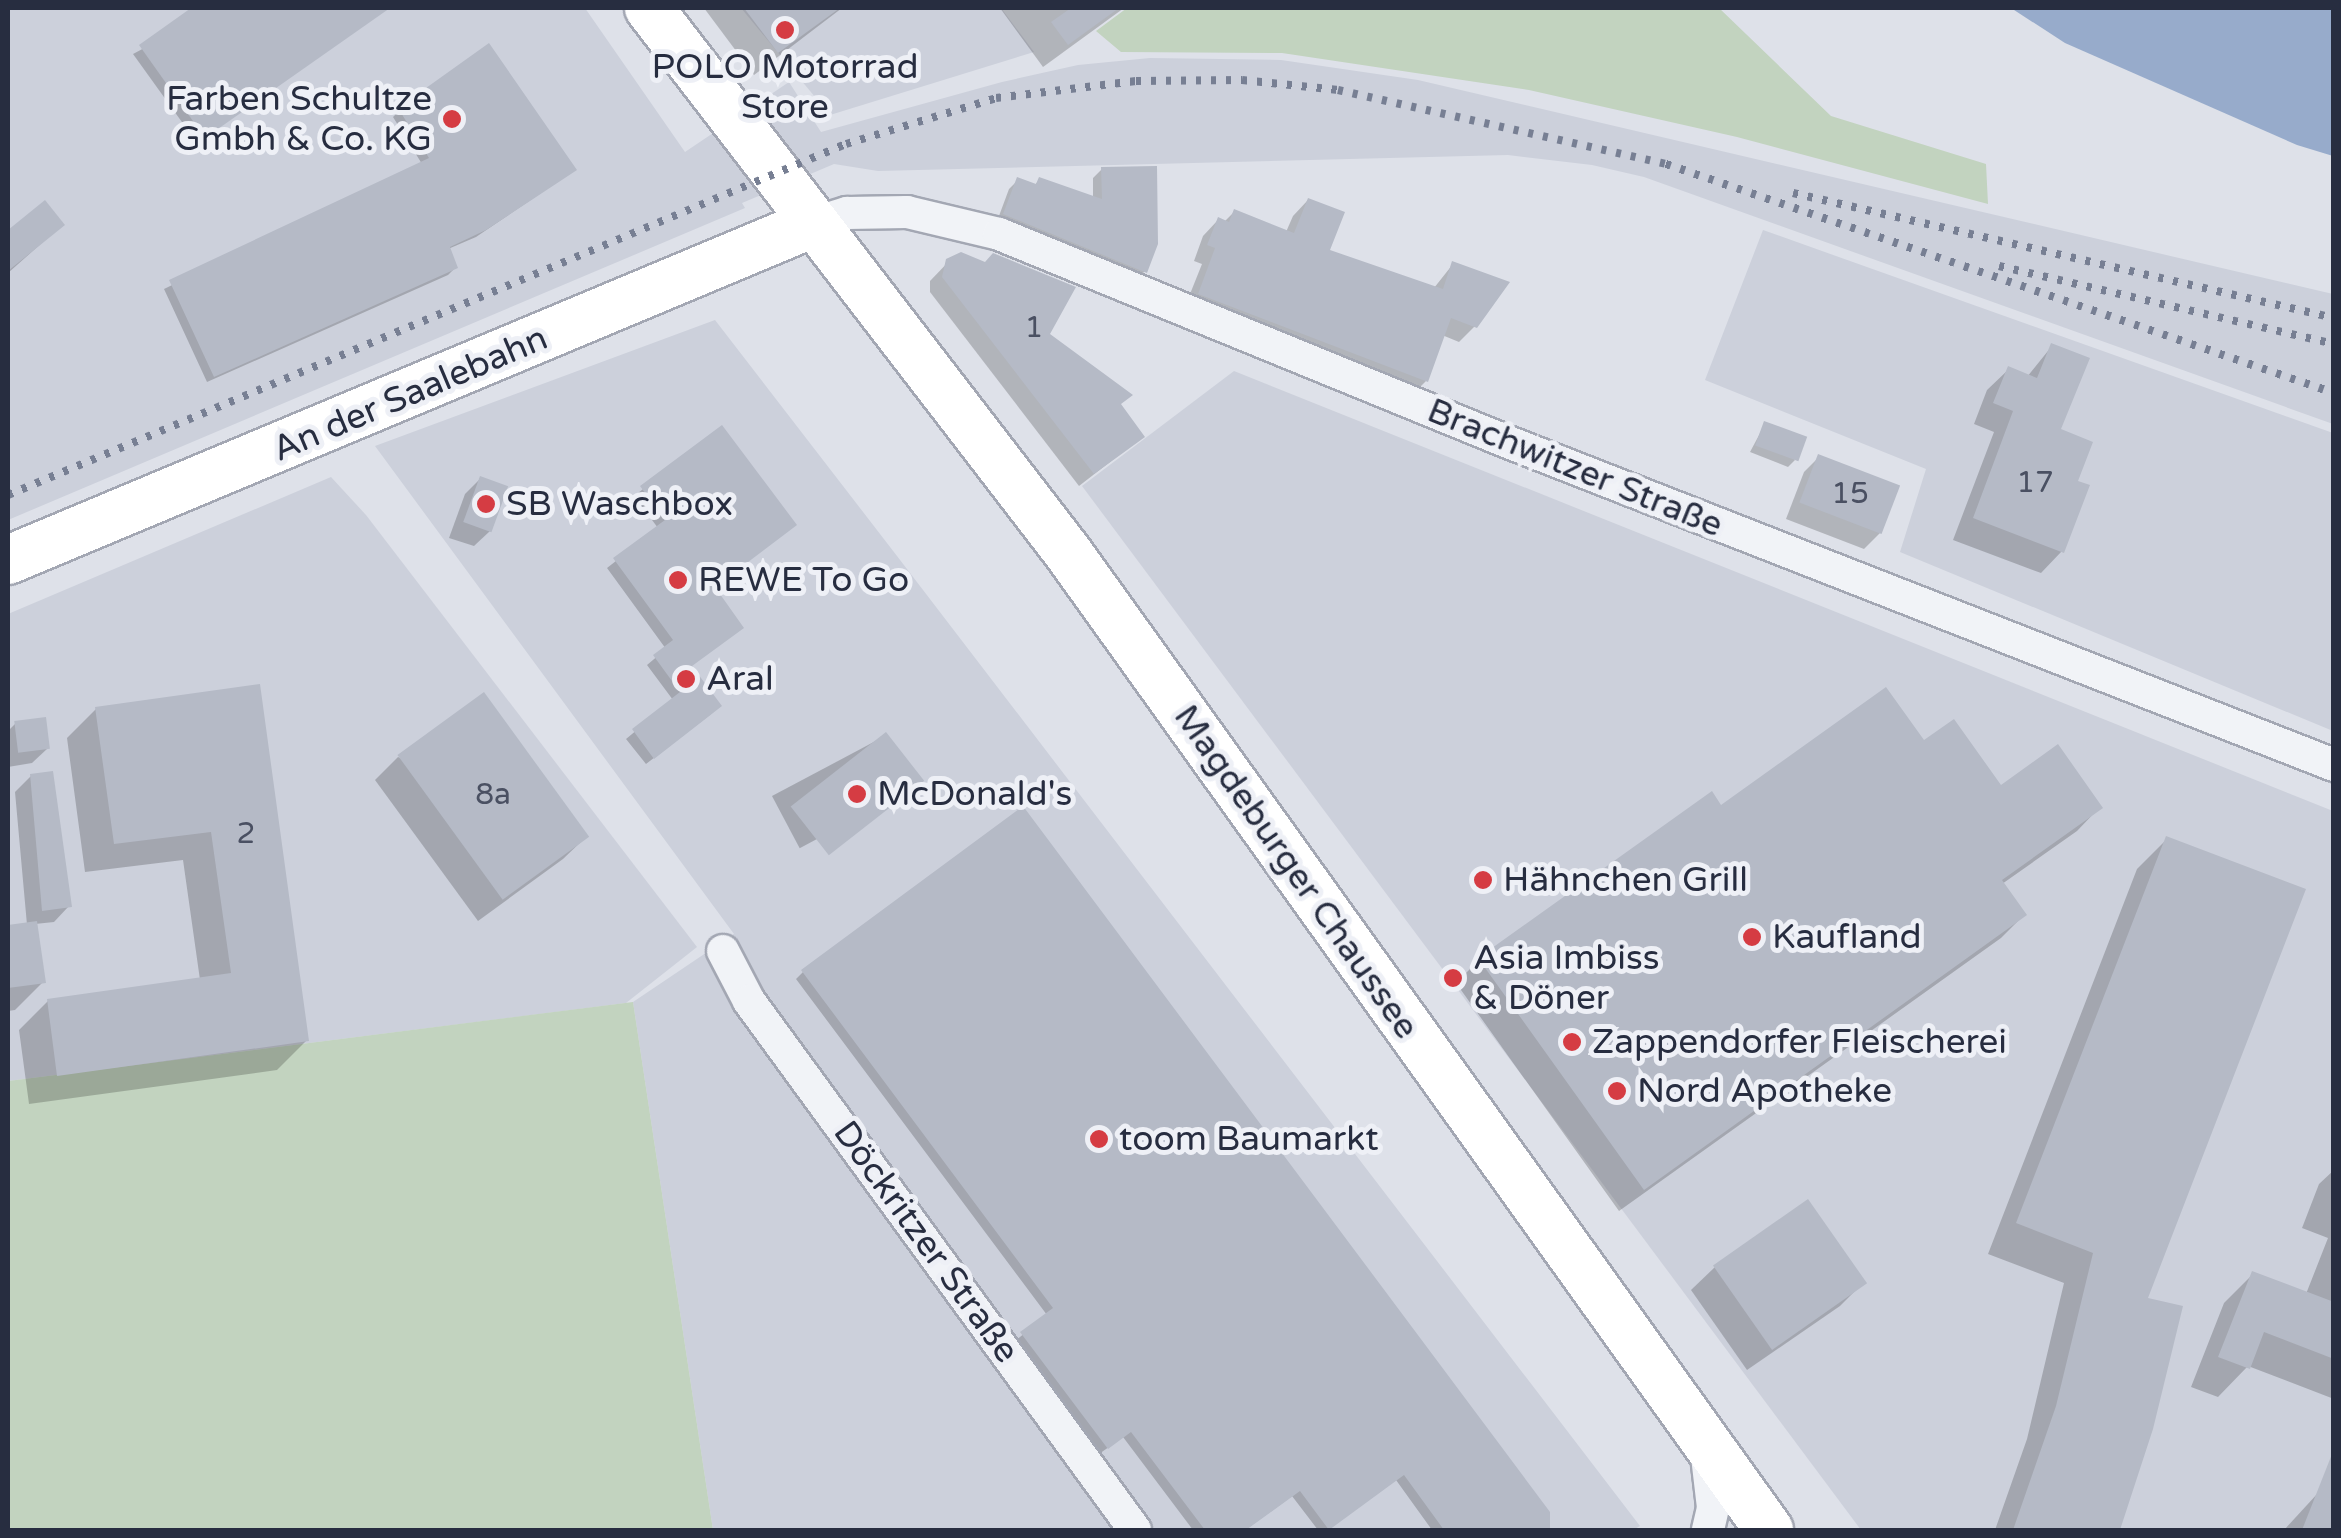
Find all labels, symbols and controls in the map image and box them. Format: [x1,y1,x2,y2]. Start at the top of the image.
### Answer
marker: POLO Motorrad Store [774,19,796,41]
place label: POLO Motorrad Store [651,46,919,128]
place label: Farben Schultze Gmbh & Co. KG [166,78,432,160]
marker: Farben Schultze Gmbh & Co. KG [441,108,463,130]
house number: 1 [1025,310,1043,346]
street label: An der Saalebahn [266,317,554,471]
street label: Brachwitzer Straße [1421,390,1729,546]
house number: 17 [2016,465,2054,501]
house number: 15 [1831,476,1869,512]
place label: SB Waschbox [506,483,733,525]
marker: SB Waschbox [475,493,497,515]
place label: REWE To Go [698,559,909,601]
marker: REWE To Go [667,569,689,591]
place label: Aral [706,658,774,700]
marker: Aral [675,668,697,690]
street label: Magdeburger Chaussee [1165,697,1427,1047]
place label: McDonald's [877,773,1072,815]
house number: 8a [475,777,511,813]
marker: McDonald's [846,783,868,805]
house number: 2 [237,816,255,852]
place label: Hähnchen Grill [1503,859,1748,901]
marker: Hähnchen Grill [1472,869,1494,891]
place label: Kaufland [1772,916,1922,958]
marker: Kaufland [1741,926,1763,948]
place label: Asia Imbiss & Döner [1473,937,1660,1019]
marker: Asia Imbiss & Döner [1442,967,1464,989]
place label: Zappendorfer Fleischerei [1592,1021,2007,1063]
marker: Zappendorfer Fleischerei [1561,1031,1583,1053]
place label: Nord Apotheke [1637,1070,1892,1112]
marker: Nord Apotheke [1606,1080,1628,1102]
street label: Döckritzer Straße [824,1113,1028,1371]
place label: toom Baumarkt [1119,1118,1379,1160]
marker: toom Baumarkt [1088,1128,1110,1150]

